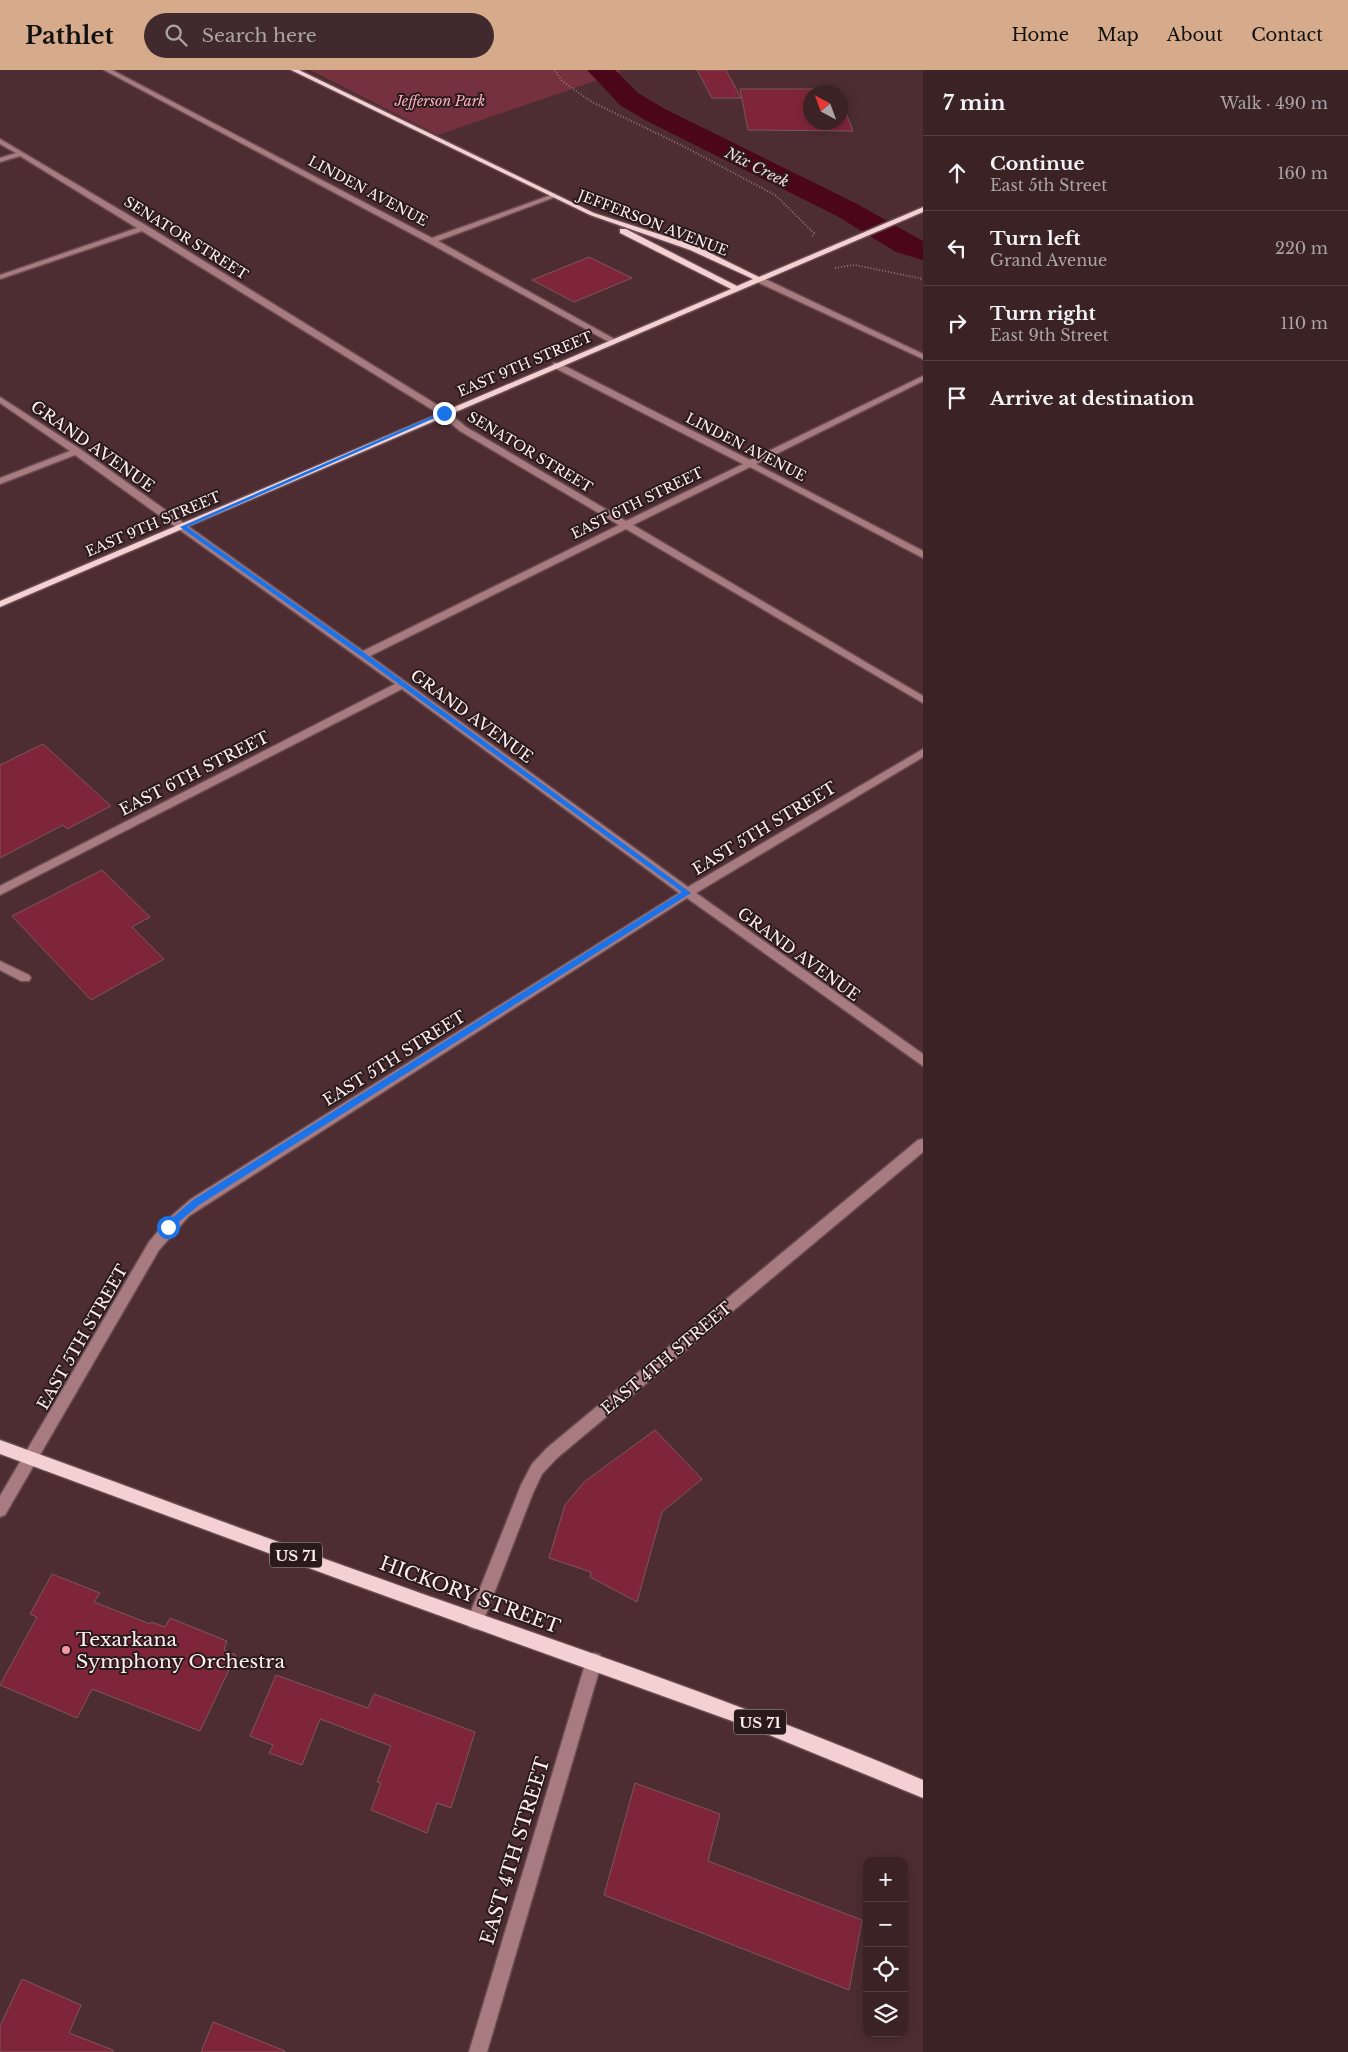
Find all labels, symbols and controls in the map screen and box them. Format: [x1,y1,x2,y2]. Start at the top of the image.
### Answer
search box [144,13,494,58]
text: Pathlet [25,21,114,50]
icon: search [162,21,190,49]
text: Search here [202,24,317,47]
text: Home [1011,24,1069,46]
text: Map [1097,24,1139,46]
text: About [1167,24,1223,46]
text: Contact [1251,24,1323,46]
north arrow [803,85,848,130]
text: 7 min [943,90,1006,116]
park label: Jefferson Park [394,92,485,110]
text: Walk · 490 m [1220,93,1328,113]
water label: Nix Creek [721,142,792,191]
street label: LINDEN AVENUE [305,152,431,230]
text: Continue [990,152,1085,175]
icon: ahead [943,159,971,187]
text: 160 m [1277,163,1328,183]
text: East 5th Street [990,175,1107,195]
street label: JEFFERSON AVENUE [573,185,731,260]
street label: SENATOR STREET [121,192,251,284]
text: Turn left [990,227,1081,250]
icon: left [943,234,971,262]
text: 220 m [1275,238,1328,258]
text: Grand Avenue [990,250,1107,270]
text: Turn right [990,302,1096,325]
icon: right [943,309,971,337]
text: 110 m [1281,313,1328,333]
text: East 9th Street [990,325,1108,345]
street label: EAST 9TH STREET [455,327,595,401]
icon: arrive [943,384,971,412]
text: Arrive at destination [990,387,1194,410]
street label: GRAND AVENUE [27,396,159,496]
route end [433,402,456,425]
street label: SENATOR STREET [464,407,596,497]
street label: LINDEN AVENUE [683,409,809,485]
street label: EAST 6TH STREET [568,463,706,543]
street label: EAST 9TH STREET [83,487,223,561]
street label: GRAND AVENUE [407,665,537,767]
street label: EAST 6TH STREET [116,726,272,819]
street label: EAST 5TH STREET [688,777,840,879]
street label: GRAND AVENUE [734,903,864,1005]
street label: EAST 5TH STREET [319,1006,469,1110]
route start [157,1216,180,1239]
street label: EAST 5TH STREET [32,1261,132,1413]
street label: EAST 4TH STREET [597,1297,735,1418]
road number: US 71 [270,1542,322,1568]
street label: HICKORY STREET [377,1552,563,1638]
place label: Texarkana Symphony Orchestra [76,1628,285,1673]
marker: Texarkana Symphony Orchestra [60,1644,72,1656]
road number: US 71 [734,1710,786,1734]
street label: EAST 4TH STREET [476,1754,554,1948]
map controls [863,1857,908,2037]
button: + [863,1857,908,1902]
button: − [863,1902,908,1947]
button: locate [863,1947,908,1992]
button: layers [863,1992,908,2037]

